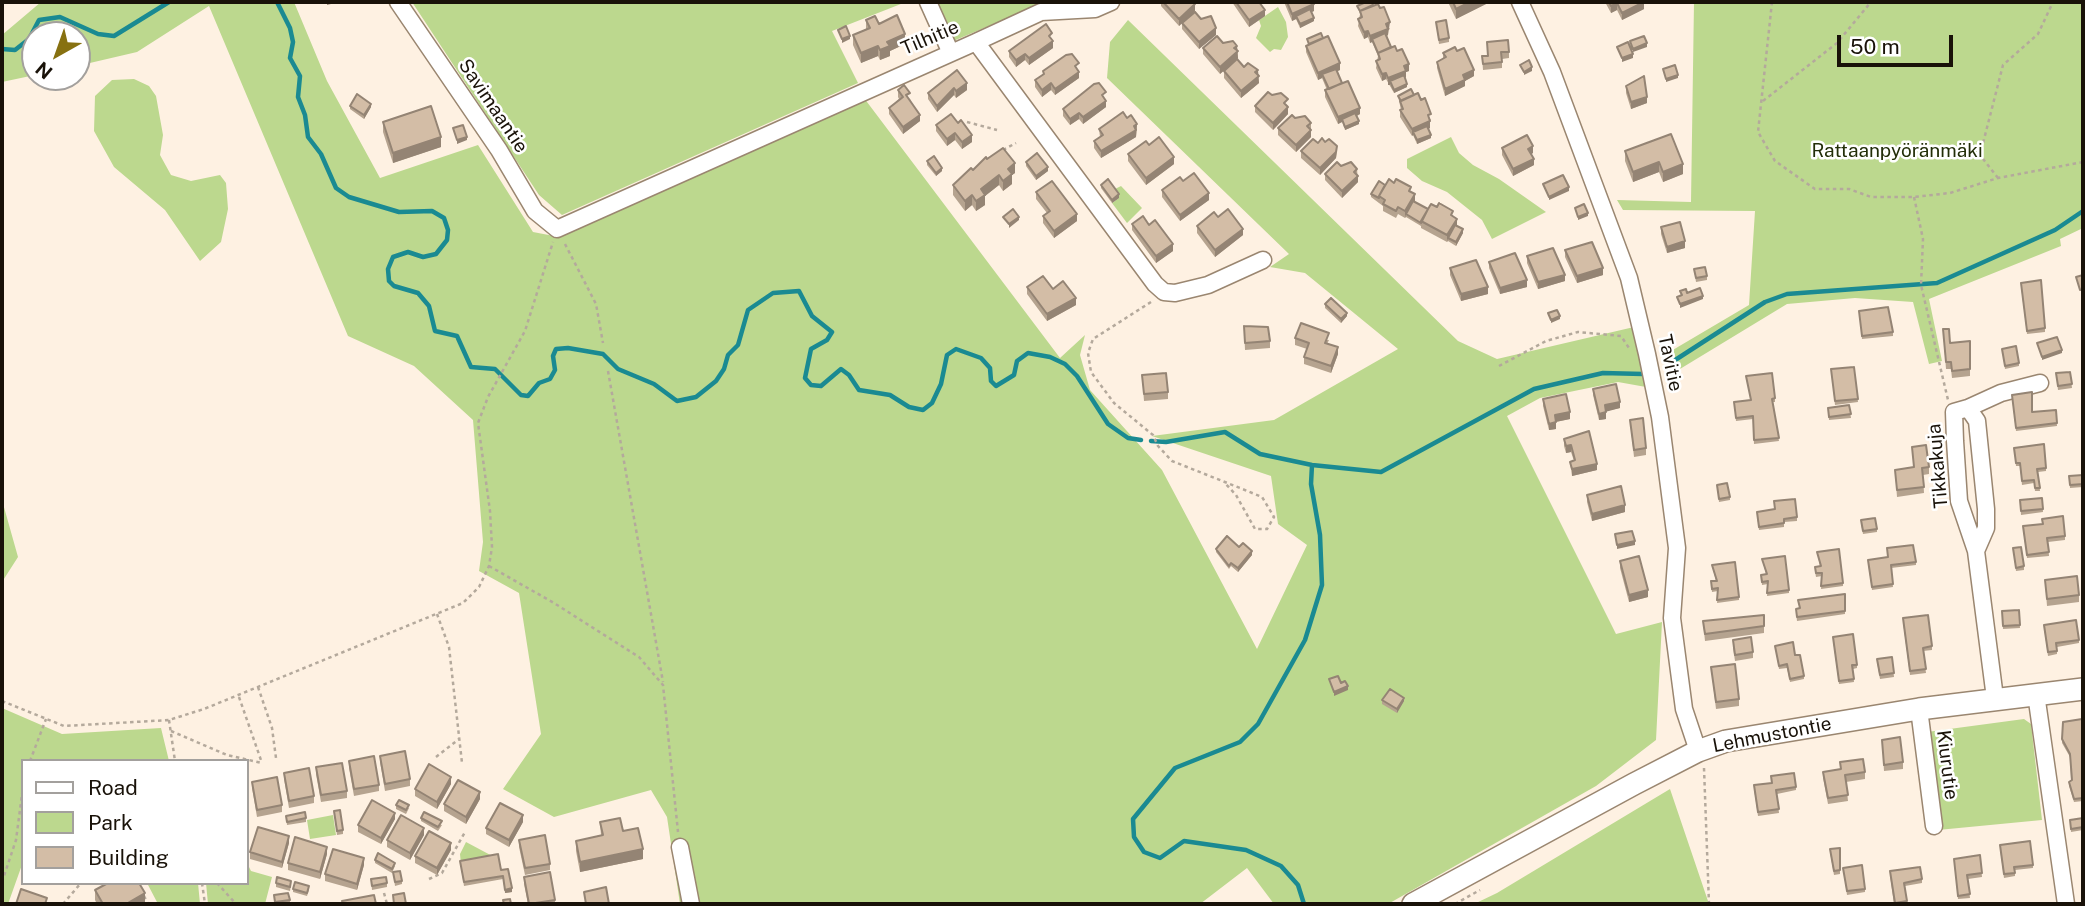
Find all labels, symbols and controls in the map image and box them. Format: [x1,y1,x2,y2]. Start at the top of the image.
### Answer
street label: Tilhitie [898,16,962,60]
north arrow [21,21,91,91]
scale bar [1840,21,1955,65]
text: 50 m [1850,34,1900,59]
street label: Savimaantie [453,55,533,157]
text: N [31,57,57,84]
park label: Rattaanpyöränmäki [1811,140,1983,162]
street label: Tavitie [1653,333,1687,393]
street label: Tikkakuja [1923,423,1953,509]
street label: Lehmustontie [1711,712,1833,758]
street label: Kiurutie [1931,729,1963,801]
legend [21,759,248,885]
text: Road [88,775,138,800]
text: Park [88,810,133,835]
text: Building [88,845,169,870]

